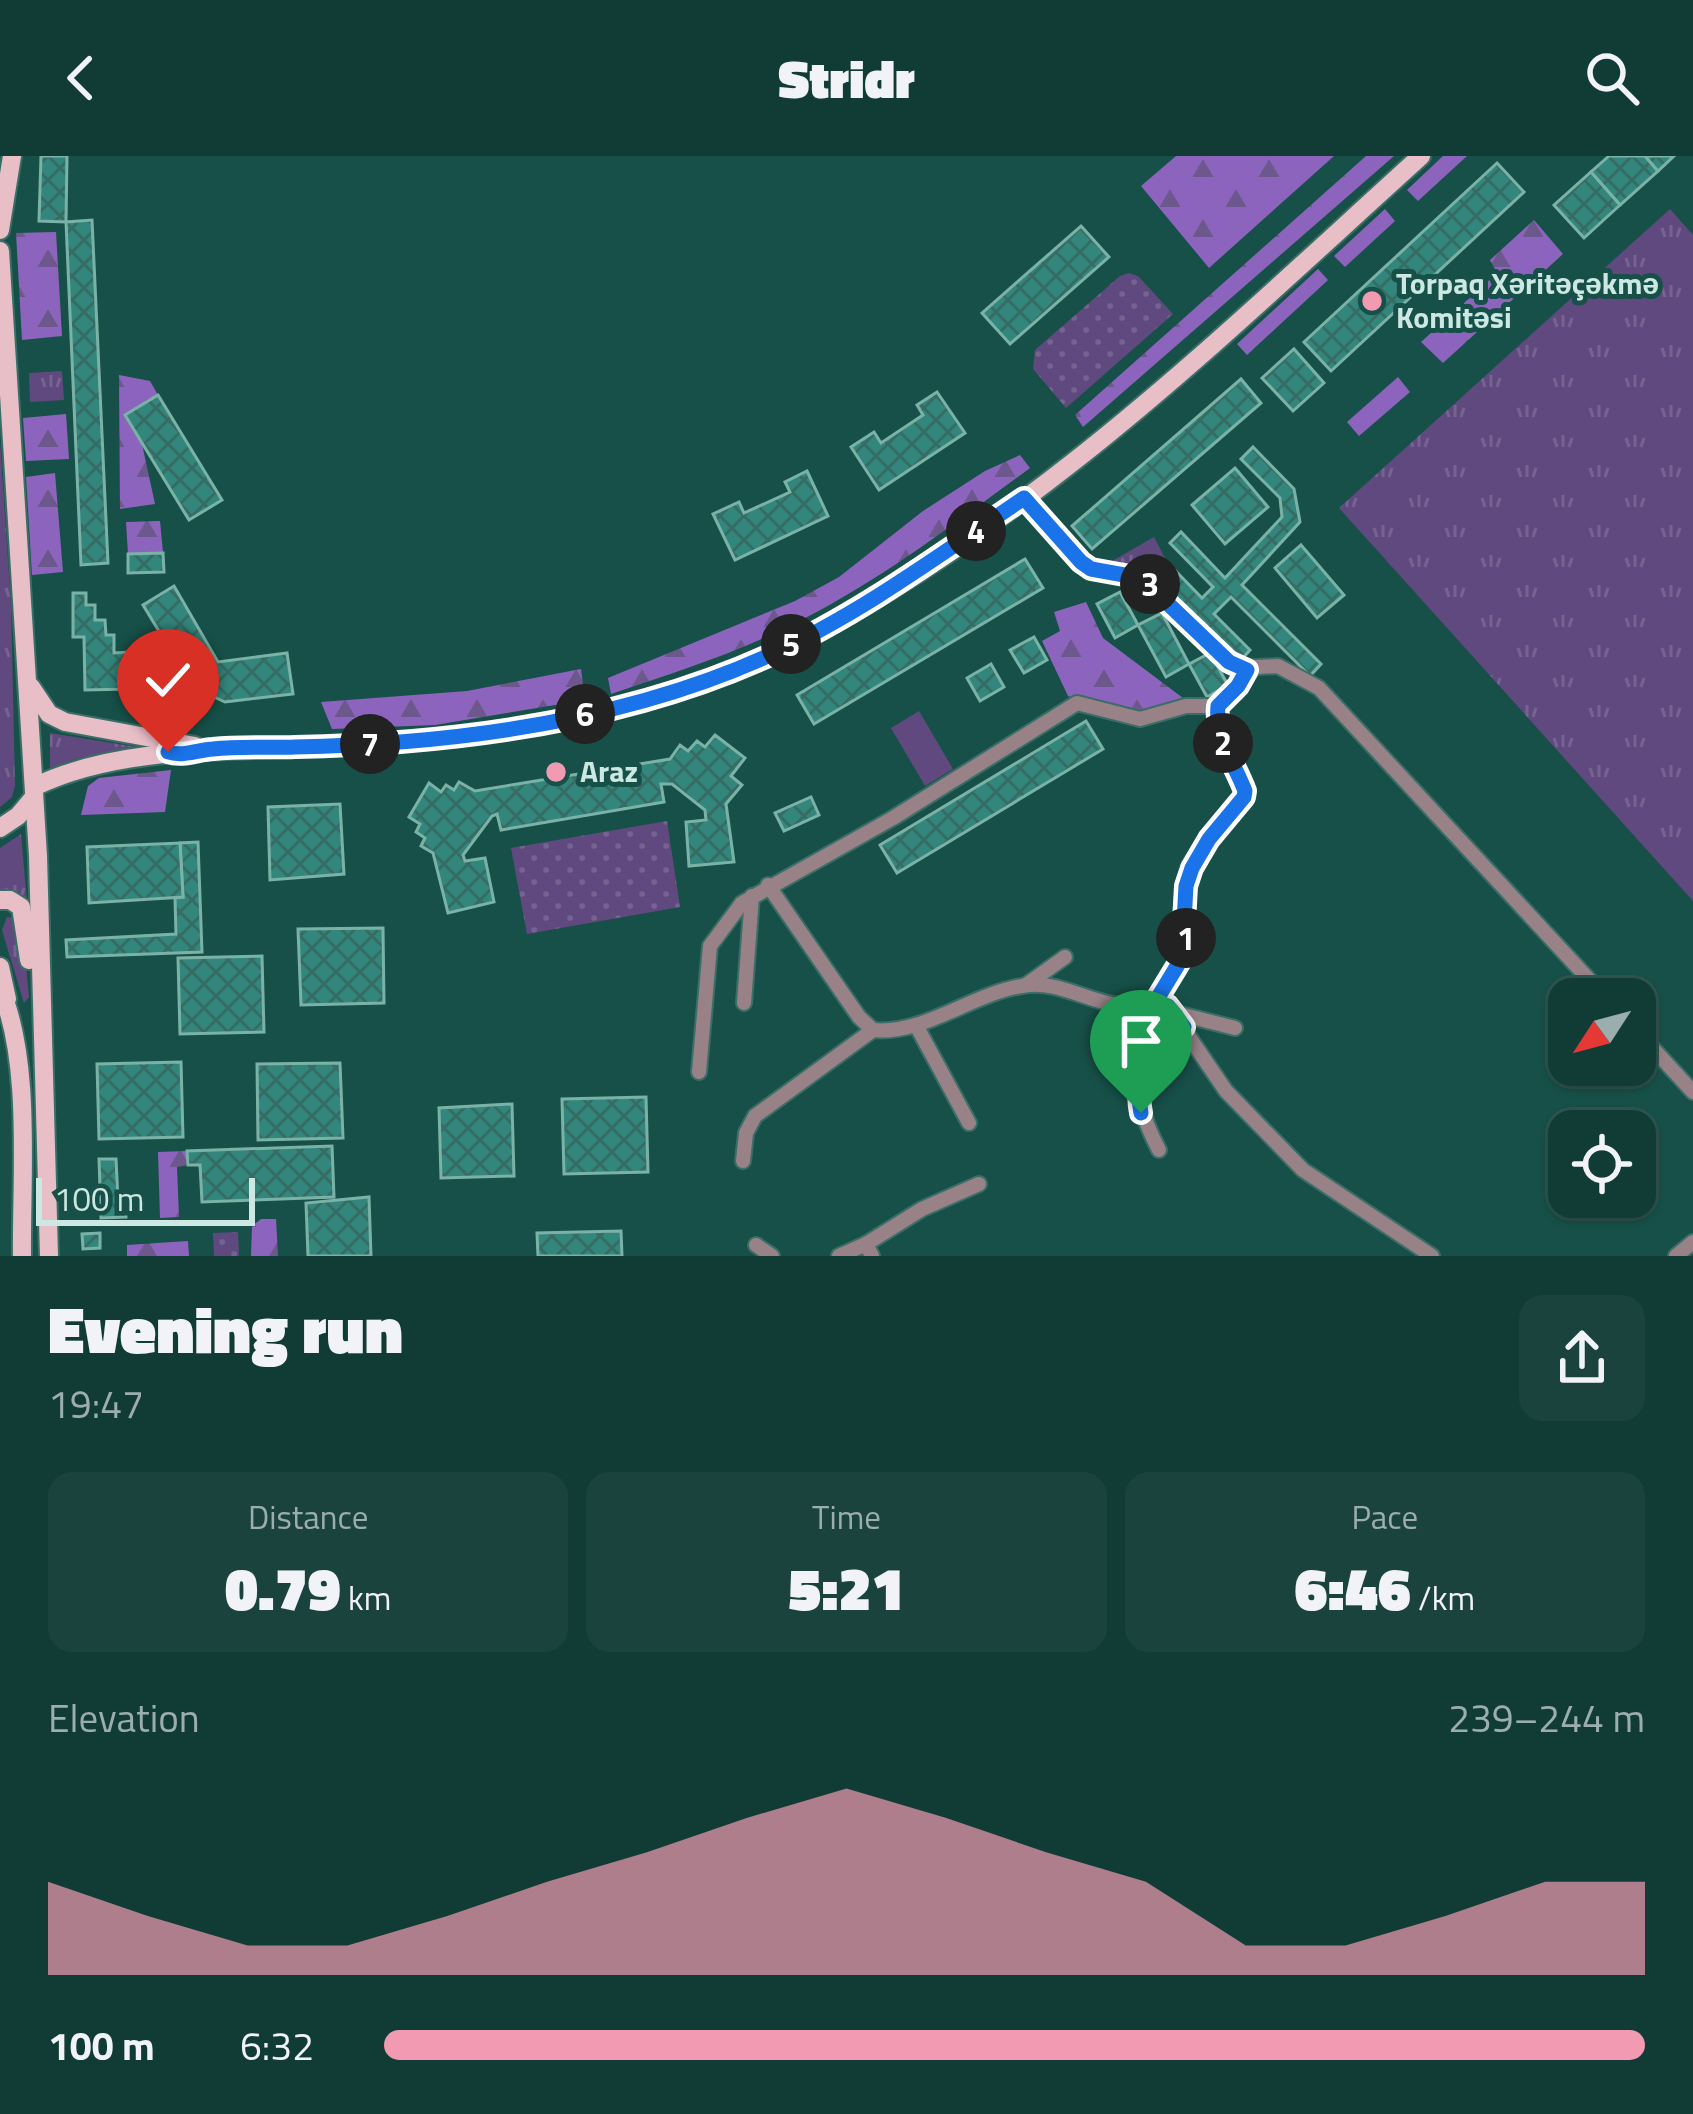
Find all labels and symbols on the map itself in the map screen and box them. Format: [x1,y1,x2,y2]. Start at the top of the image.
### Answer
place label: Torpaq Xəritəçəkmə Komitəsi [1396,260,1659,340]
marker: Torpaq Xəritəçəkmə Komitəsi [1359,288,1385,314]
pin: 4 [946,501,1006,561]
pin: 3 [1120,554,1180,614]
pin: 5 [761,614,821,674]
pin [117,629,219,752]
pin: 6 [555,684,615,744]
pin: 2 [1193,713,1253,773]
pin: 7 [340,714,400,774]
place label: Araz [580,748,638,794]
marker: Araz [543,759,569,785]
pin: 1 [1156,908,1216,968]
north arrow [1548,978,1656,1086]
pin [1090,990,1192,1113]
scale bar [36,1172,255,1225]

